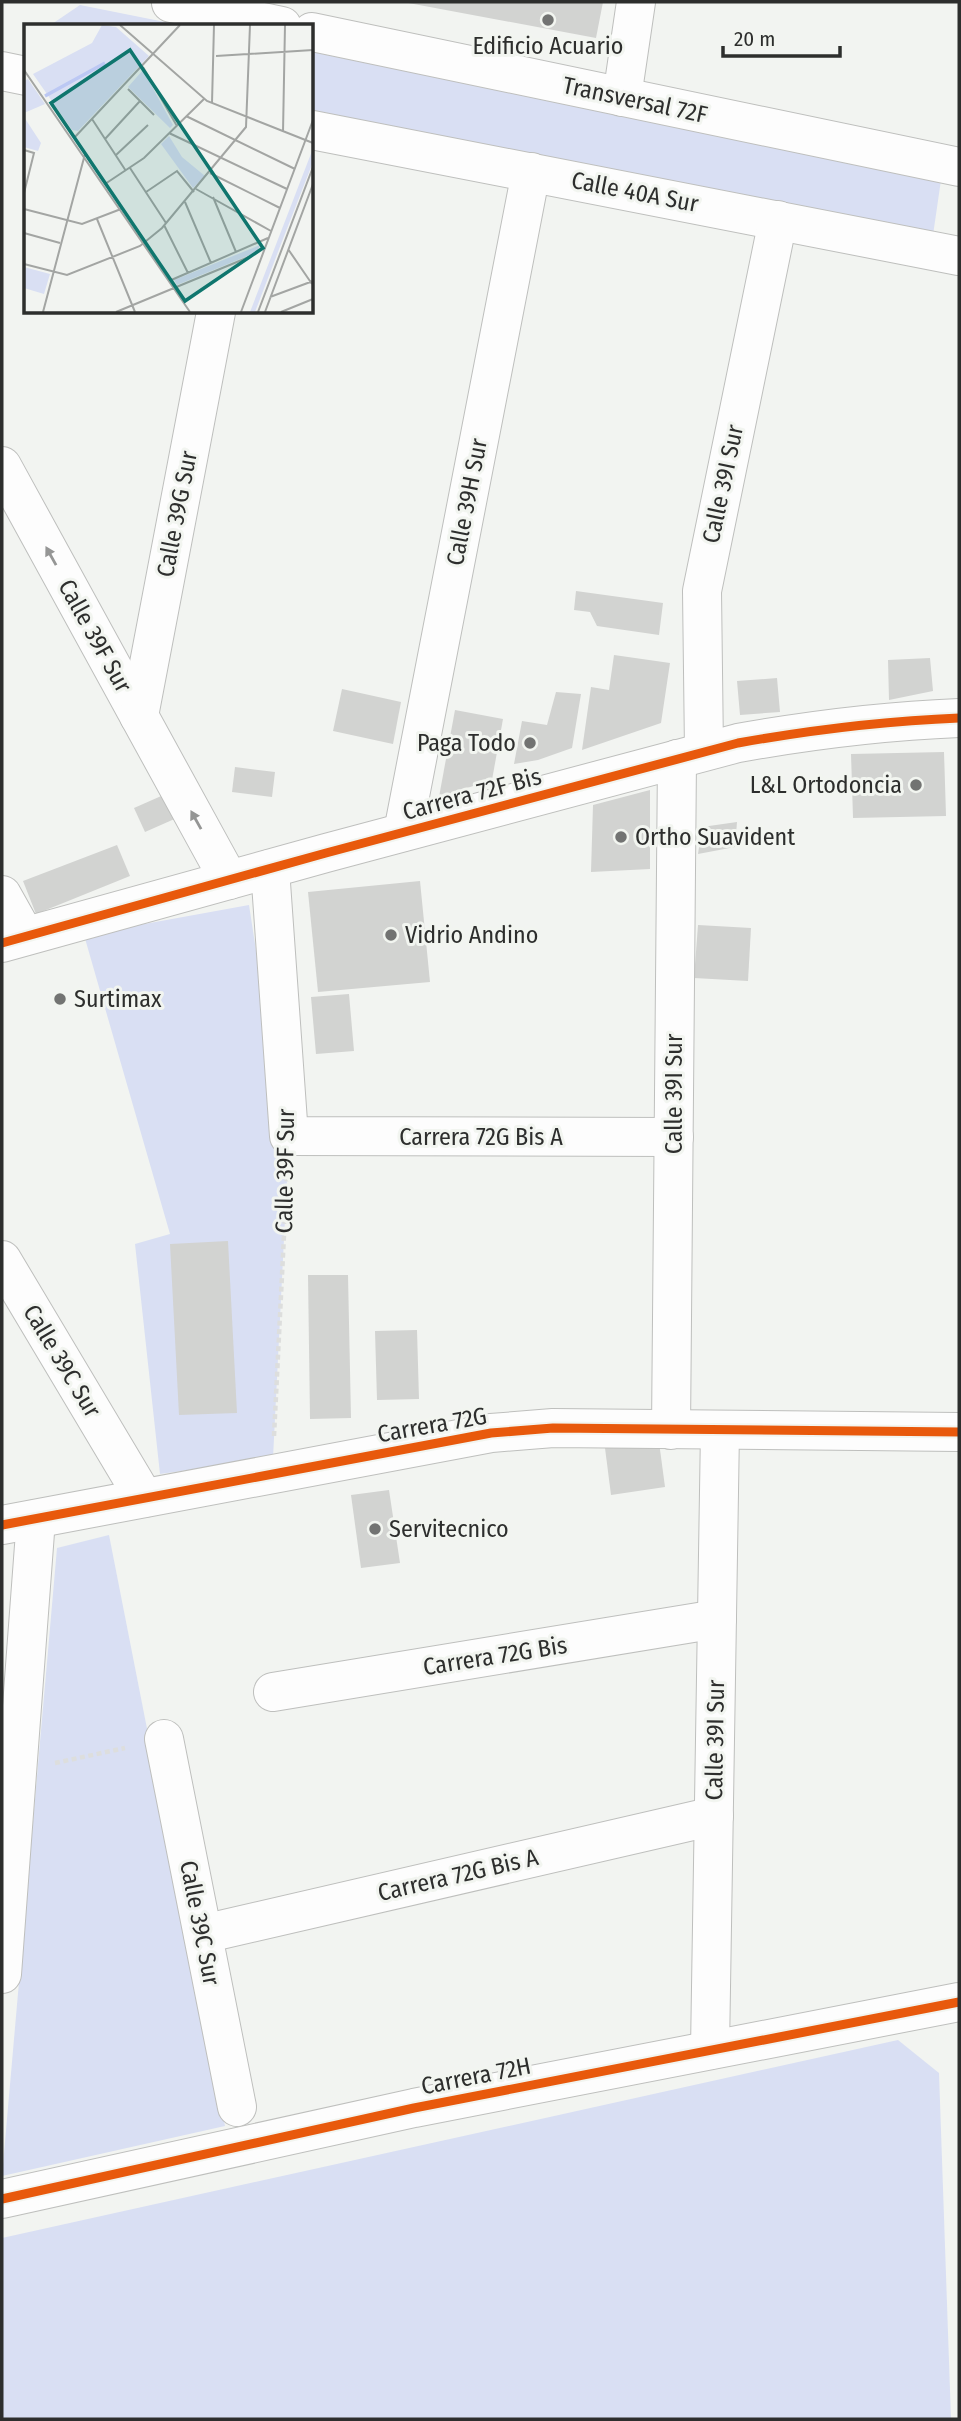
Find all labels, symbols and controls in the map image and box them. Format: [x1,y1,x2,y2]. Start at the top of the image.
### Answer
marker: Edificio Acuario [540,12,556,28]
scale bar [723,14,840,58]
inset map [24,24,313,313]
text: 20 m [734,26,775,52]
place label: Edificio Acuario [473,32,623,60]
street label: Transversal 72F [560,71,710,129]
street label: Calle 40A Sur [569,166,701,218]
street label: Calle 39I Sur [697,422,749,546]
street label: Calle 39H Sur [441,436,493,568]
street label: Calle 39G Sur [151,448,203,579]
one-way arrow [45,546,57,566]
street label: Calle 39F Sur [53,575,138,698]
place label: Paga Todo [417,729,516,757]
marker: Paga Todo [522,735,538,751]
street label: Carrera 72F Bis [400,762,544,826]
place label: L&L Ortodoncia [750,771,902,799]
marker: L&L Ortodoncia [908,777,924,793]
one-way arrow [190,810,202,830]
place label: Ortho Suavident [635,823,795,851]
marker: Ortho Suavident [613,829,629,845]
place label: Vidrio Andino [405,921,538,949]
marker: Vidrio Andino [383,927,399,943]
place label: Surtimax [74,985,162,1013]
marker: Surtimax [52,991,68,1007]
street label: Calle 39I Sur [660,1033,688,1154]
street label: Calle 39F Sur [270,1108,300,1234]
street label: Carrera 72G Bis A [399,1123,563,1151]
street label: Calle 39C Sur [17,1300,107,1423]
street label: Carrera 72G [375,1402,489,1448]
place label: Servitecnico [389,1515,509,1543]
marker: Servitecnico [367,1521,383,1537]
street label: Carrera 72G Bis [421,1631,569,1681]
street label: Calle 39I Sur [700,1679,730,1800]
street label: Carrera 72G Bis A [375,1843,541,1907]
street label: Calle 39C Sur [174,1858,226,1988]
street label: Carrera 72H [419,2052,533,2100]

